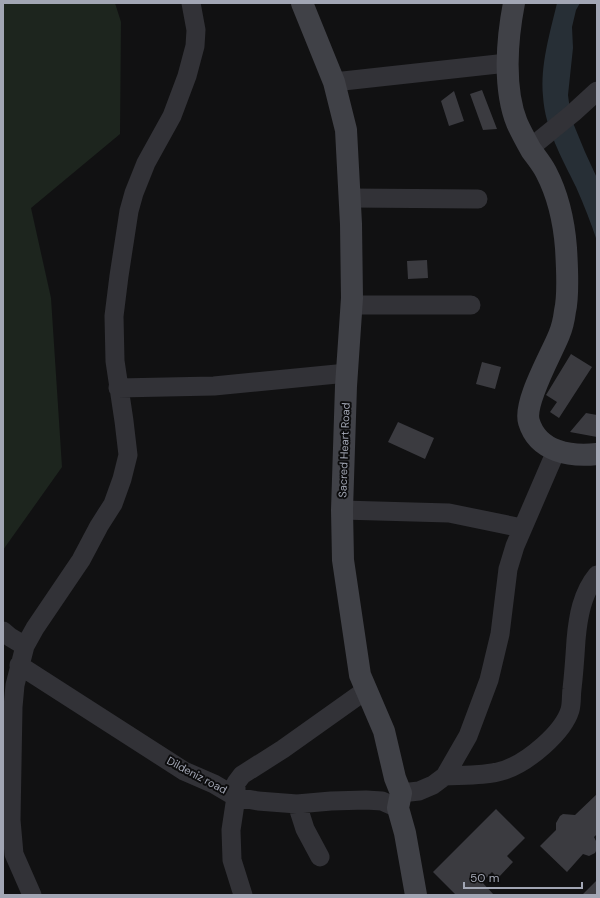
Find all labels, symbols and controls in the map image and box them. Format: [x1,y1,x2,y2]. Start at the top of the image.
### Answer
street label: Sacred Heart Road [335,402,353,498]
street label: Dildeniz road [165,753,230,797]
scale bar [464,864,582,890]
text: 50 m [470,870,499,886]

